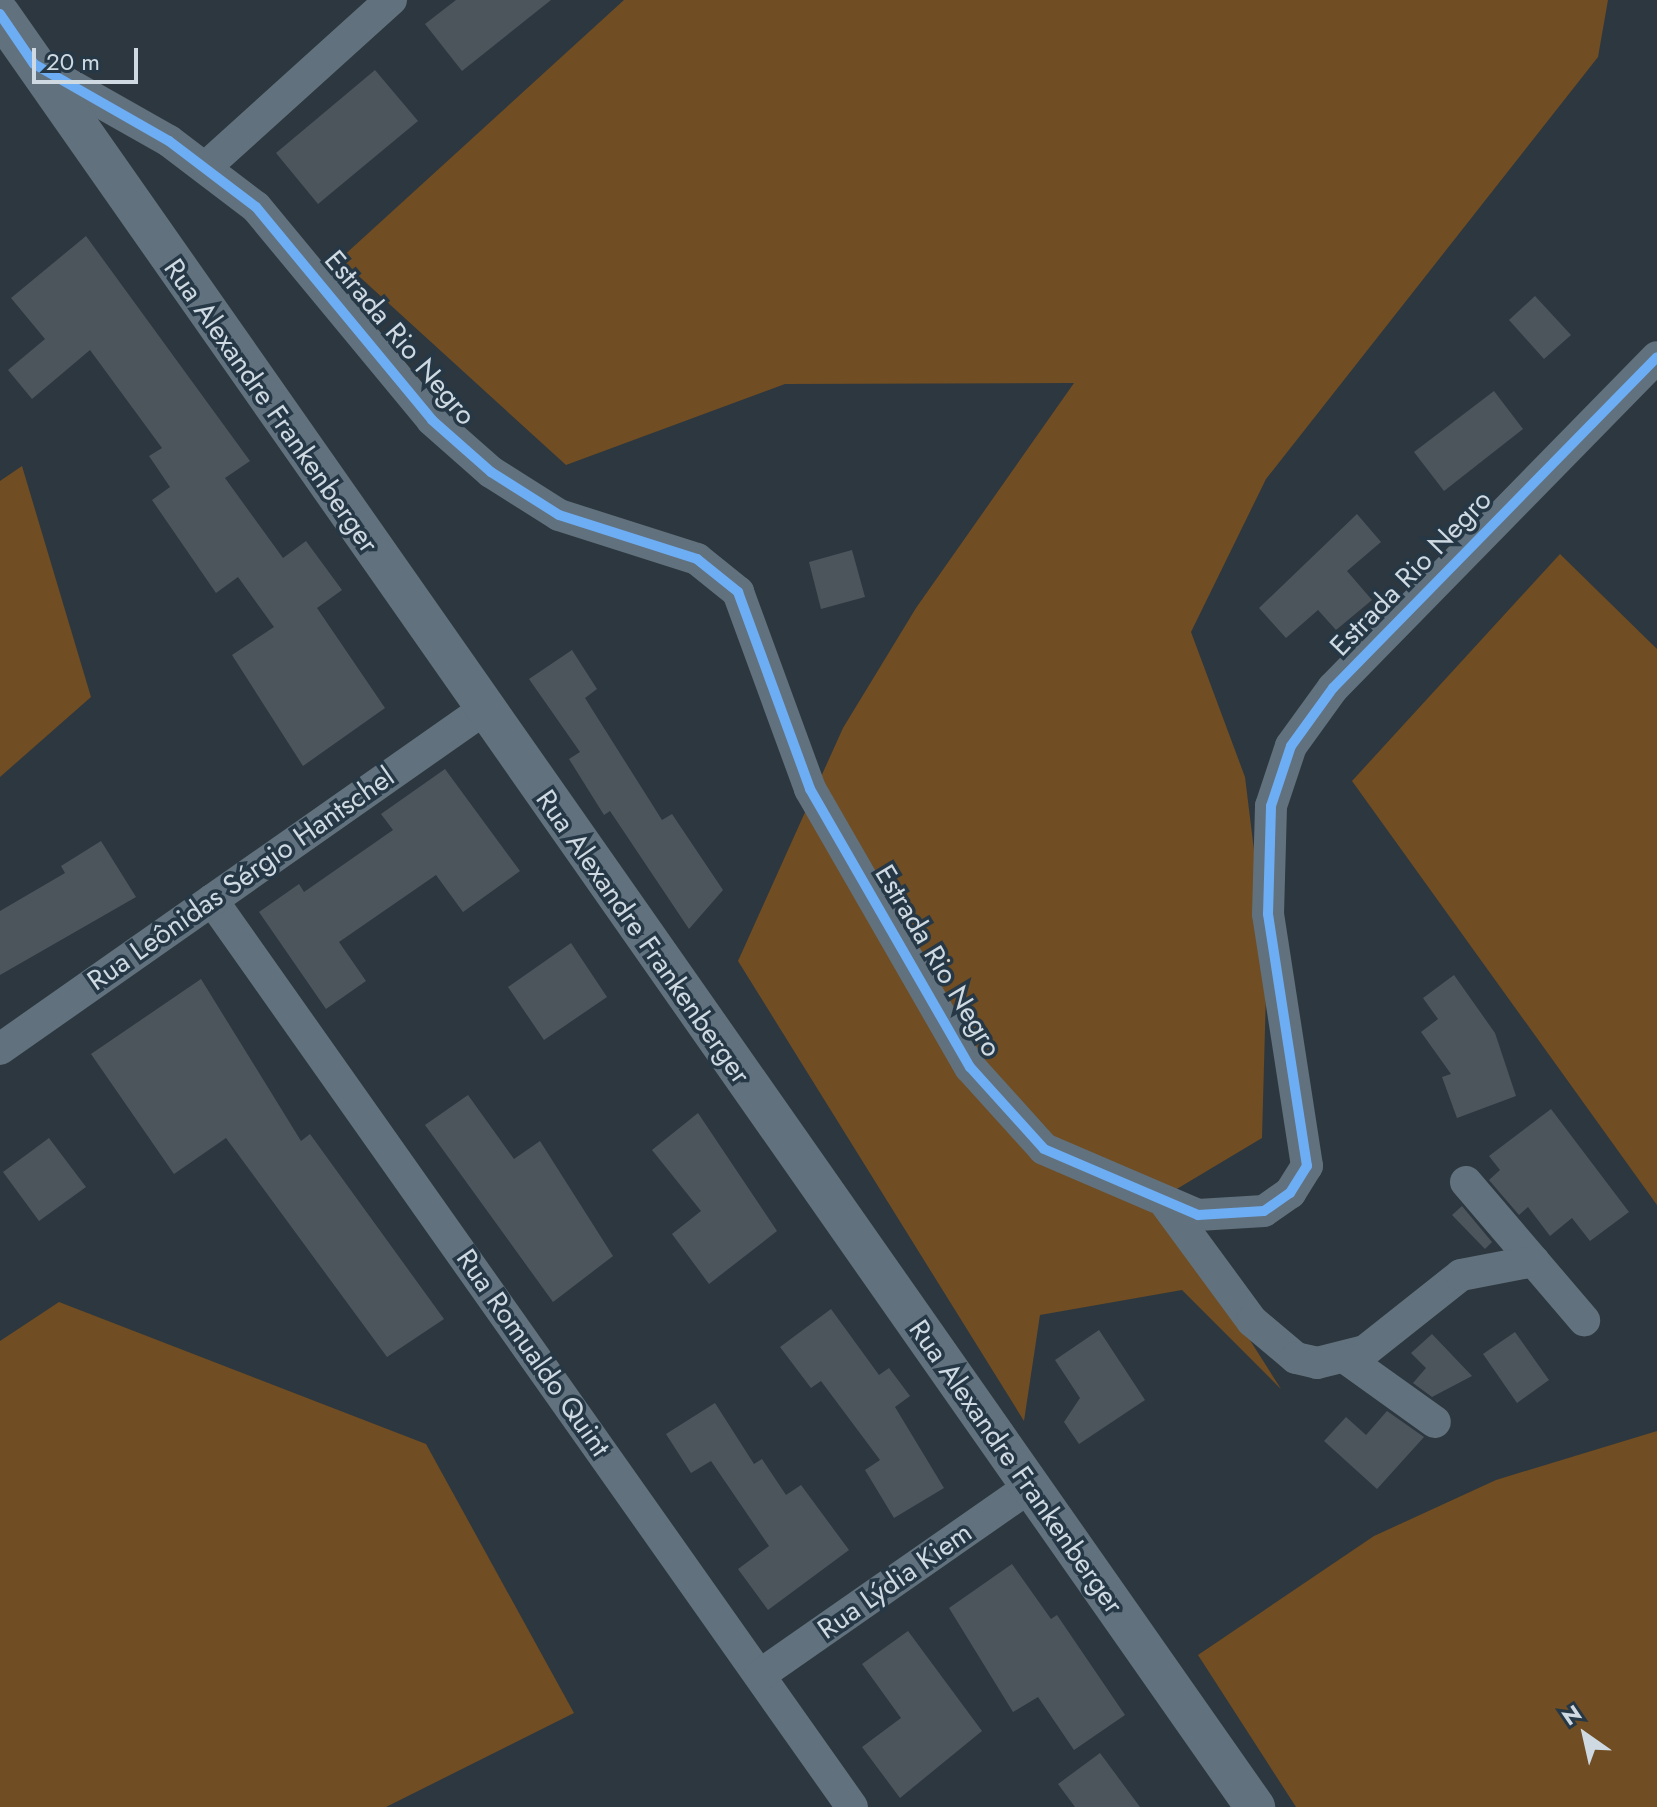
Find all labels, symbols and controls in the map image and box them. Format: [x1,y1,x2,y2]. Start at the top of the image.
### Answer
scale bar [36,32,142,82]
text: 20 m [46,44,100,79]
street label: Estrada Rio Negro [317,244,483,432]
street label: Rua Alexandre Frankenberger [157,253,385,559]
street label: Estrada Rio Negro [1323,483,1499,663]
street label: Rua Leônidas Sérgio Hantschel [81,760,401,998]
street label: Rua Alexandre Frankenberger [529,784,757,1090]
street label: Estrada Rio Negro [868,859,1008,1063]
street label: Rua Romualdo Quint [449,1243,617,1463]
street label: Rua Alexandre Frankenberger [902,1314,1130,1620]
street label: Rua Lýdia Kiem [812,1516,978,1646]
north arrow [1545,1695,1625,1775]
text: N [1555,1697,1588,1733]

